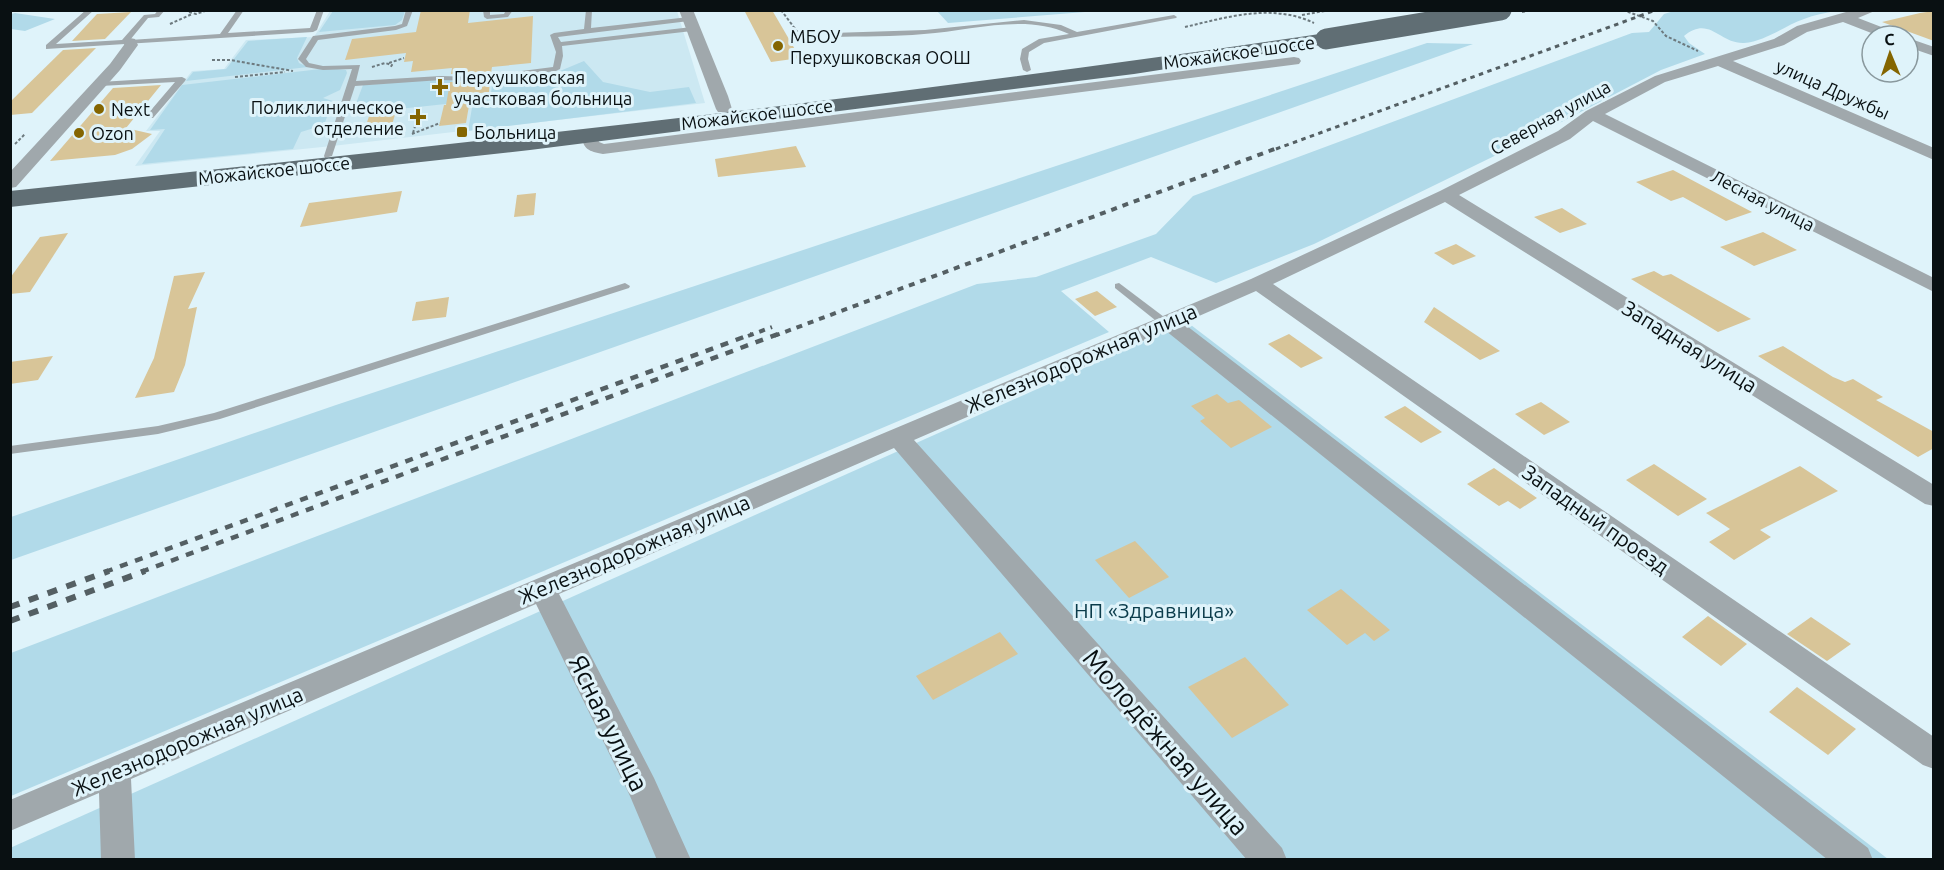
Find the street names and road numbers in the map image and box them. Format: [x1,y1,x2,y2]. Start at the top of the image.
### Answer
street label: Можайское шоссе [1162,31,1316,73]
street label: улица Дружбы [1773,55,1893,123]
street label: Северная улица [1486,76,1614,158]
street label: Можайское шоссе [680,95,834,133]
street label: Можайское шоссе [197,152,351,188]
street label: Лесная улица [1708,165,1818,235]
street label: Западная улица [1618,295,1762,397]
street label: Железнодорожная улица [962,298,1200,418]
street label: Западный проезд [1518,459,1674,579]
street label: Железнодорожная улица [515,489,753,609]
street label: Молодёжная улица [1077,643,1255,841]
street label: Ясная улица [564,650,654,796]
street label: Железнодорожная улица [68,681,306,801]

